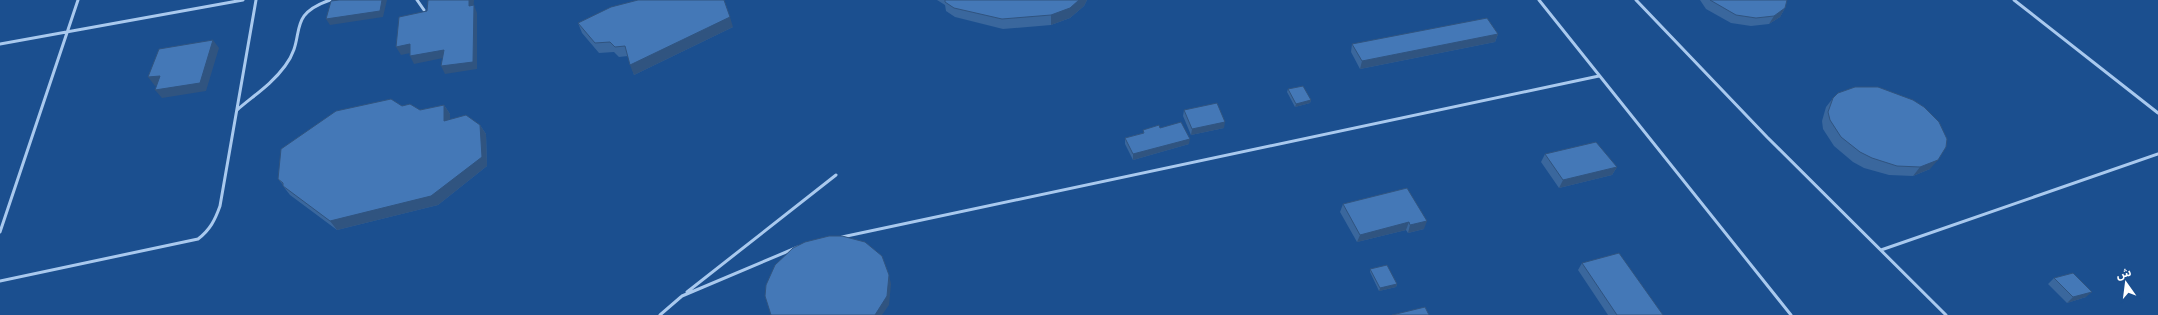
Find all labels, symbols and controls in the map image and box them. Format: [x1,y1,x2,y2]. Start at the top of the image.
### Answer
north arrow [2106,263,2146,303]
text: ش [2115,266,2133,282]

